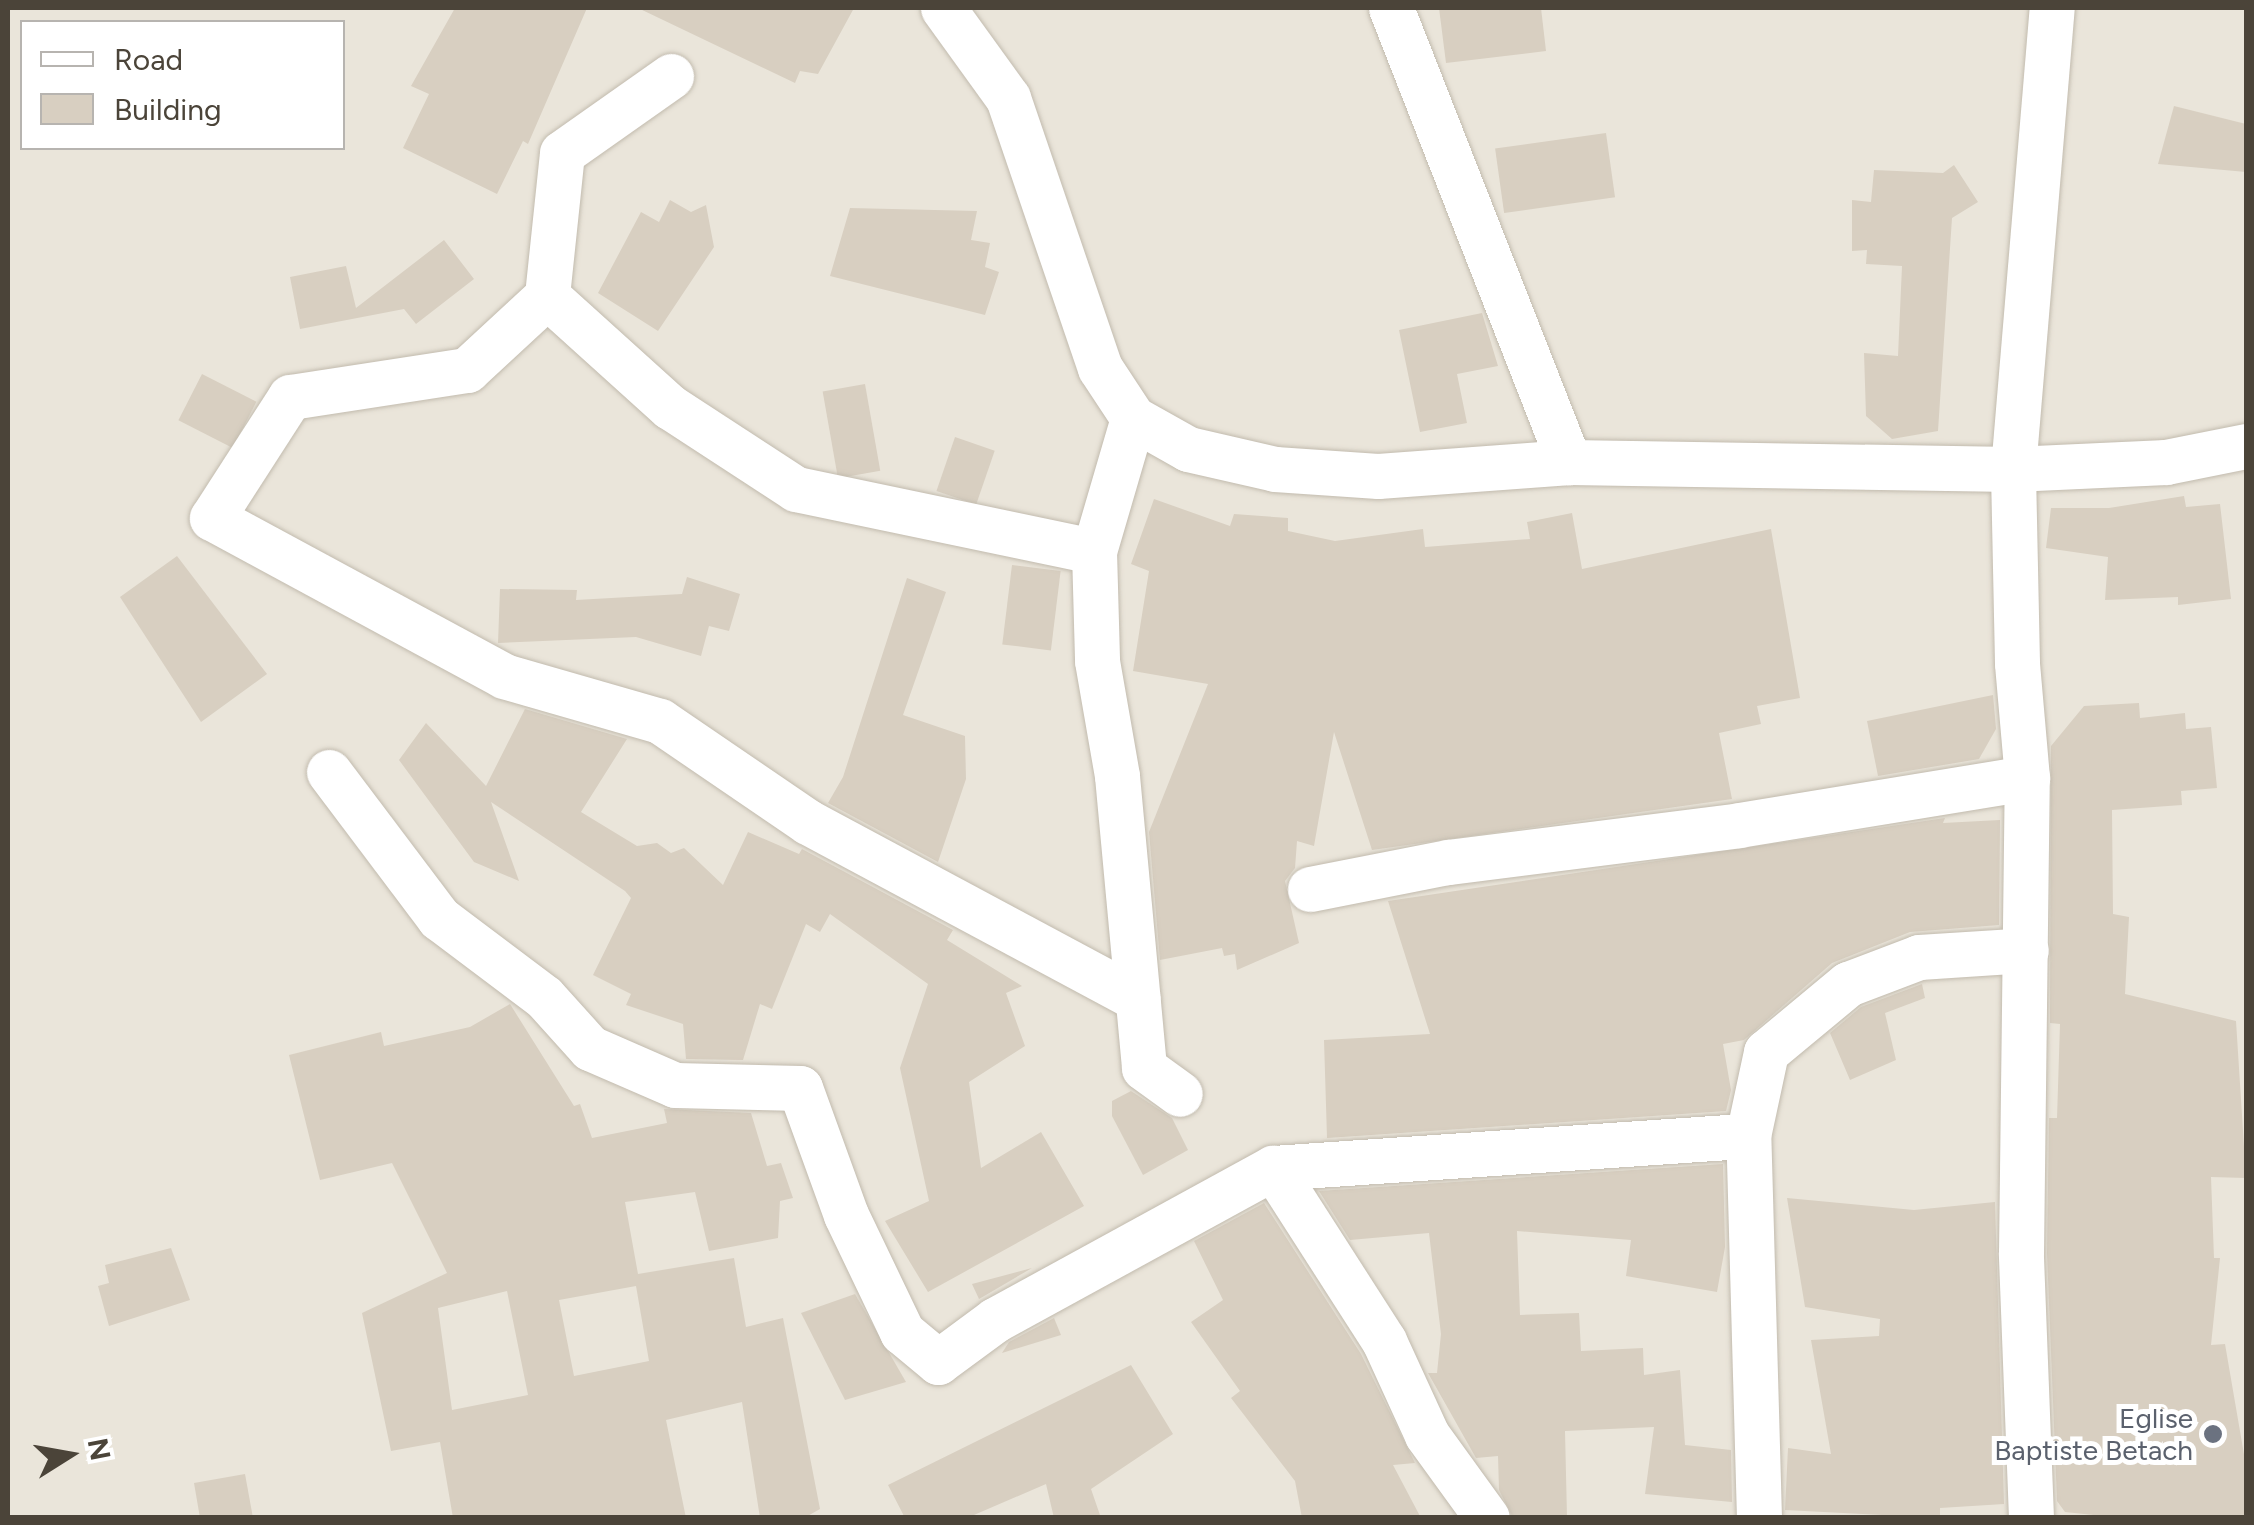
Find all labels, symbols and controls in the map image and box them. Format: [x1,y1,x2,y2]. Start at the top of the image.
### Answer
legend [20,20,345,150]
text: Road [114,41,183,78]
text: Building [114,91,222,128]
place label: Eglise Baptiste Betach [1994,1401,2193,1467]
north arrow [20,1405,120,1505]
marker: Eglise Baptiste Betach [2202,1423,2224,1445]
text: N [81,1435,118,1463]

